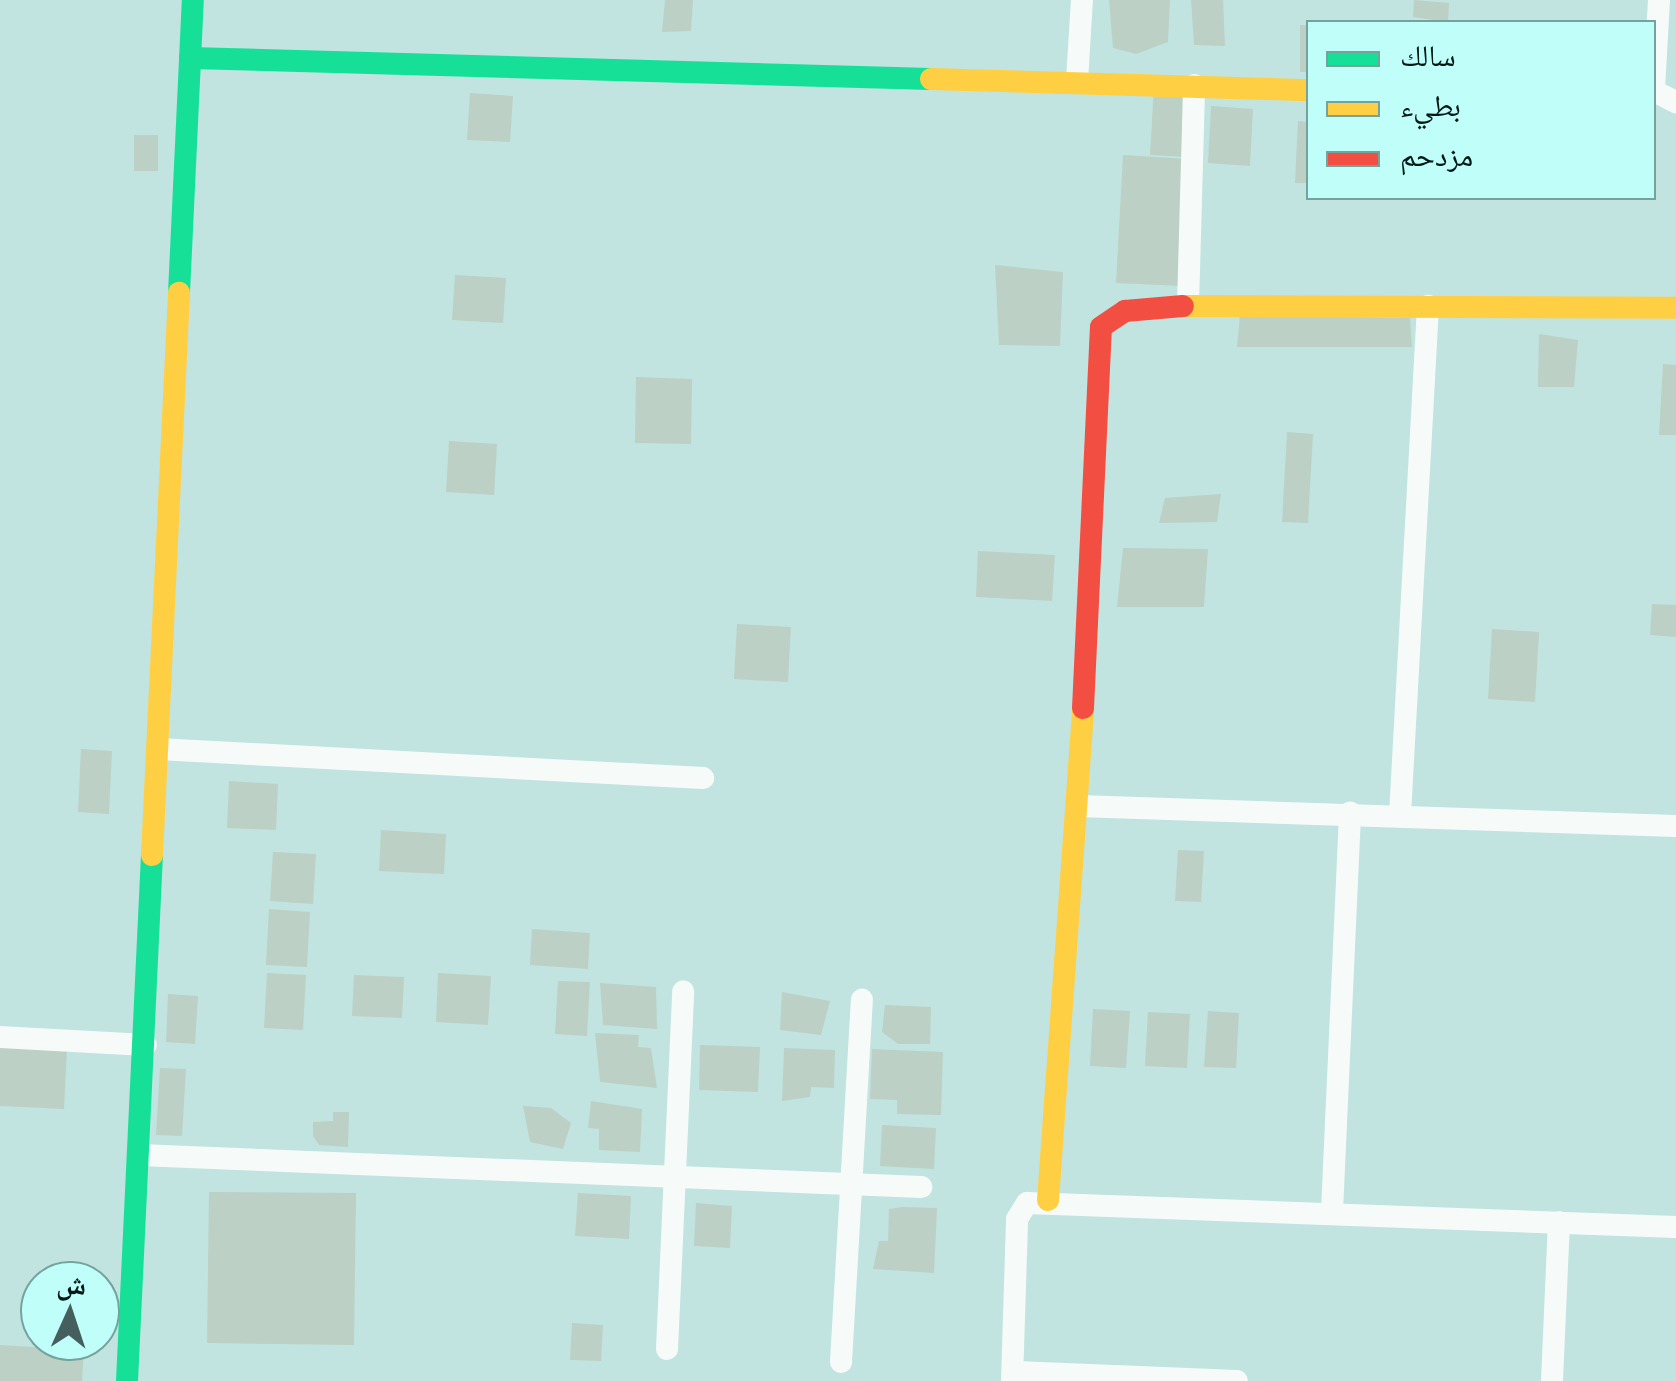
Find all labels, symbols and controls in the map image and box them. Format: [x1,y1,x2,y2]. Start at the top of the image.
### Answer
legend [1306,20,1656,200]
text: سالك [1400,36,1456,72]
text: بطيء [1400,86,1461,122]
text: مزدحم [1400,136,1473,172]
north arrow [20,1261,120,1361]
text: ش [56,1265,87,1301]

